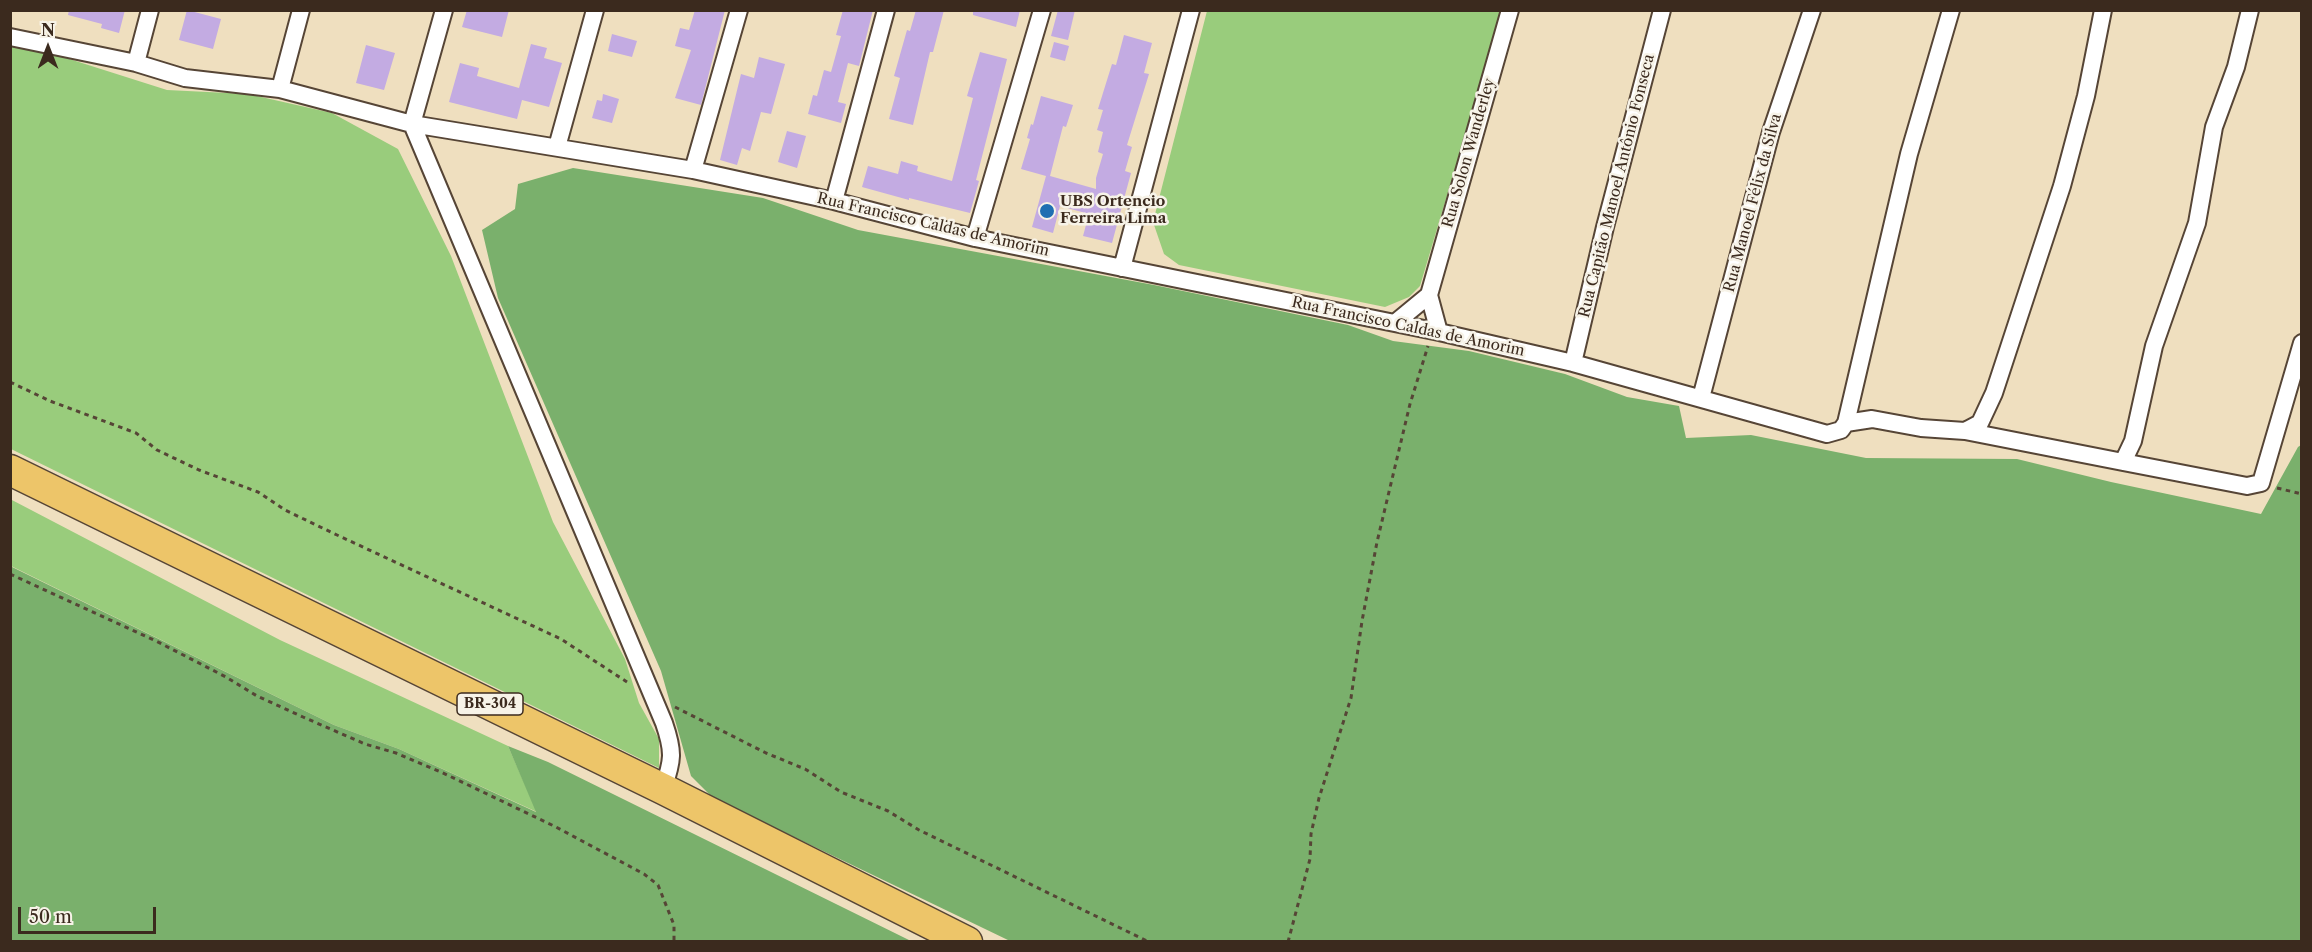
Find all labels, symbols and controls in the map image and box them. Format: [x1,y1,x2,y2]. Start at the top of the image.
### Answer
north arrow [18,18,78,78]
text: N [41,20,55,40]
street label: Rua Capitão Manoel Antônio Fonseca [1576,52,1658,320]
street label: Rua Solon Wanderley [1439,76,1499,230]
street label: Rua Manoel Félix da Silva [1720,112,1786,294]
street label: Rua Francisco Caldas de Amorim [815,190,1051,260]
place label: UBS Ortencio Ferreira Lima [1060,193,1166,228]
marker: UBS Ortencio Ferreira Lima [1038,202,1056,220]
street label: Rua Francisco Caldas de Amorim [1290,293,1526,361]
road number: BR-304 [457,693,523,715]
scale bar [21,895,159,933]
text: 50 m [29,906,72,928]

